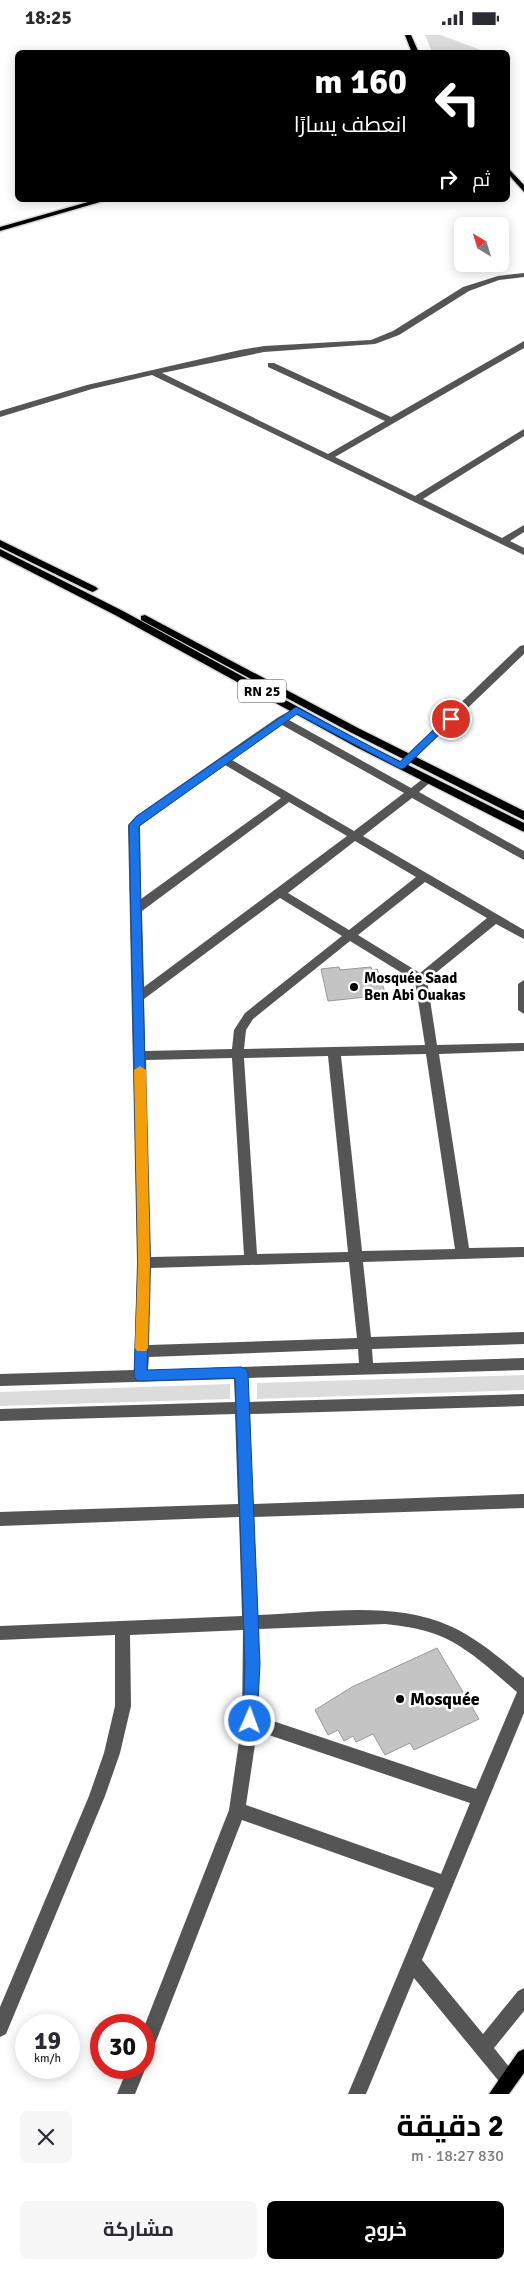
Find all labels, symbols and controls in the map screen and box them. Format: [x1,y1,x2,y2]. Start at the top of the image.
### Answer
text: 18:25 [25,6,72,30]
text: 160 m [314,60,407,103]
icon: left [425,70,490,135]
text: انعطف يسارًا [294,111,407,138]
icon: right [434,165,462,193]
text: ثم [472,168,490,192]
north arrow [454,217,509,273]
map controls [454,217,509,272]
road number: RN 25 [238,679,286,703]
pin [430,698,472,740]
icon: arrive [437,705,465,733]
place label: Mosquée Saad Ben Abi Ouakas [364,969,466,1004]
marker: Mosquée Saad Ben Abi Ouakas [348,981,360,993]
place label: Mosquée [410,1688,480,1710]
marker: Mosquée [394,1693,406,1705]
position arrow [223,1694,275,1746]
speed limit sign: 30 [90,2014,155,2079]
text: 19 [34,2025,61,2056]
text: km/h [34,2051,61,2066]
text: 2 دقيقة [396,2108,504,2145]
button: close [20,2111,72,2163]
text: 830 m · 18:27 [411,2146,504,2166]
button: مشاركة [20,2201,257,2259]
button: خروج [267,2201,504,2259]

